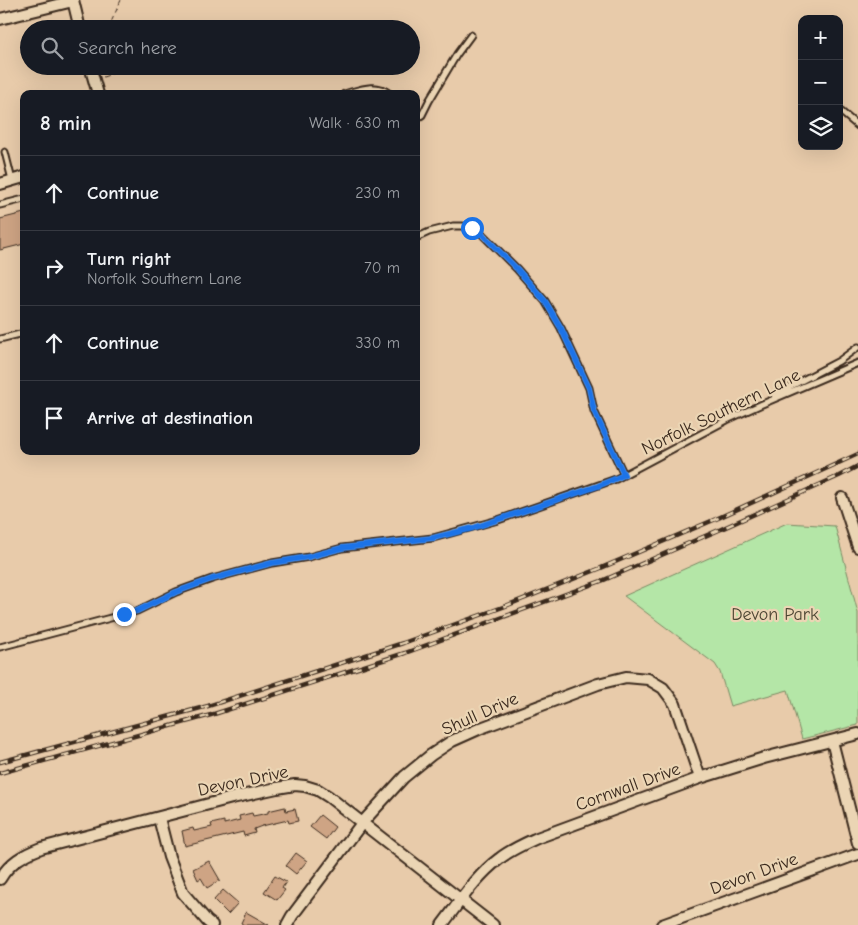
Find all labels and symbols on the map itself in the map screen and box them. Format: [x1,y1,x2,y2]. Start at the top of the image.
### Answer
route start [461,217,484,240]
street label: Norfolk Southern Lane [638,364,804,460]
route end [113,603,136,626]
park label: Devon Park [731,604,819,625]
street label: Shull Drive [439,688,521,740]
street label: Cornwall Drive [573,758,683,816]
street label: Devon Drive [196,761,290,801]
street label: Devon Drive [707,848,801,900]

